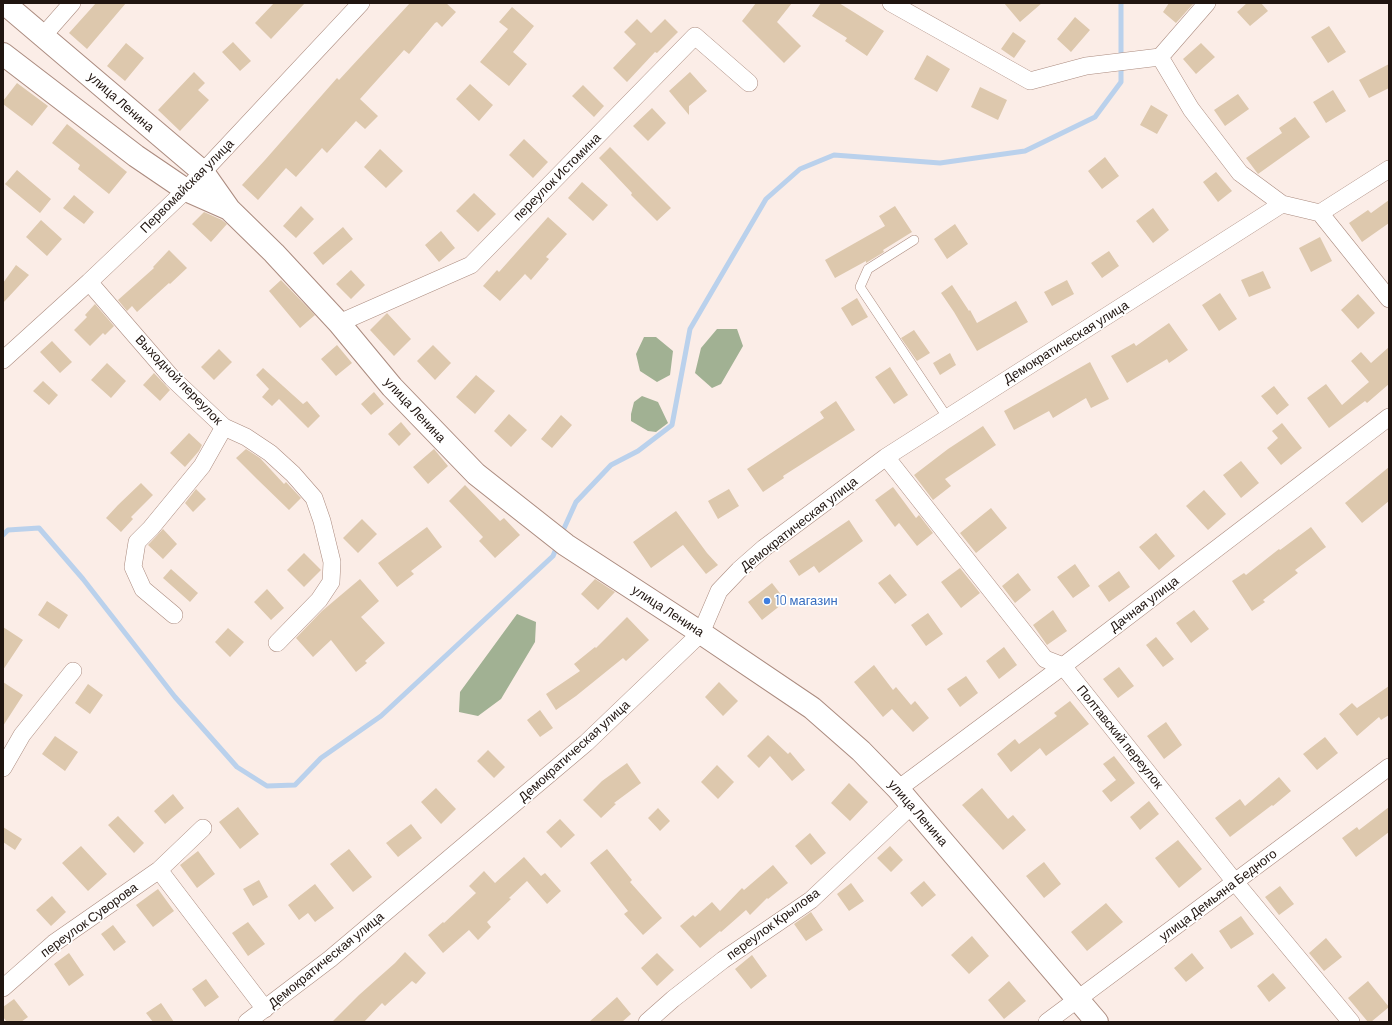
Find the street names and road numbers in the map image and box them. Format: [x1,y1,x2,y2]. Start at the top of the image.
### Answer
street label: улица Ленина [85,69,157,135]
street label: переулок Истомина [510,130,604,224]
street label: Первомайская улица [137,136,237,236]
street label: Демократическая улица [1001,297,1131,387]
street label: Выходной переулок [132,332,226,428]
street label: улица Ленина [381,374,449,446]
street label: Демократическая улица [737,473,861,575]
street label: Дачная улица [1106,573,1182,635]
street label: улица Ленина [629,582,707,640]
street label: Полтавский переулок [1074,682,1166,792]
street label: Демократическая улица [515,697,633,805]
street label: улица Ленина [885,777,951,849]
street label: улица Демьяна Бедного [1156,846,1280,944]
street label: переулок Суворова [37,879,141,961]
street label: переулок Крылова [723,885,823,963]
street label: Демократическая улица [265,909,387,1011]

